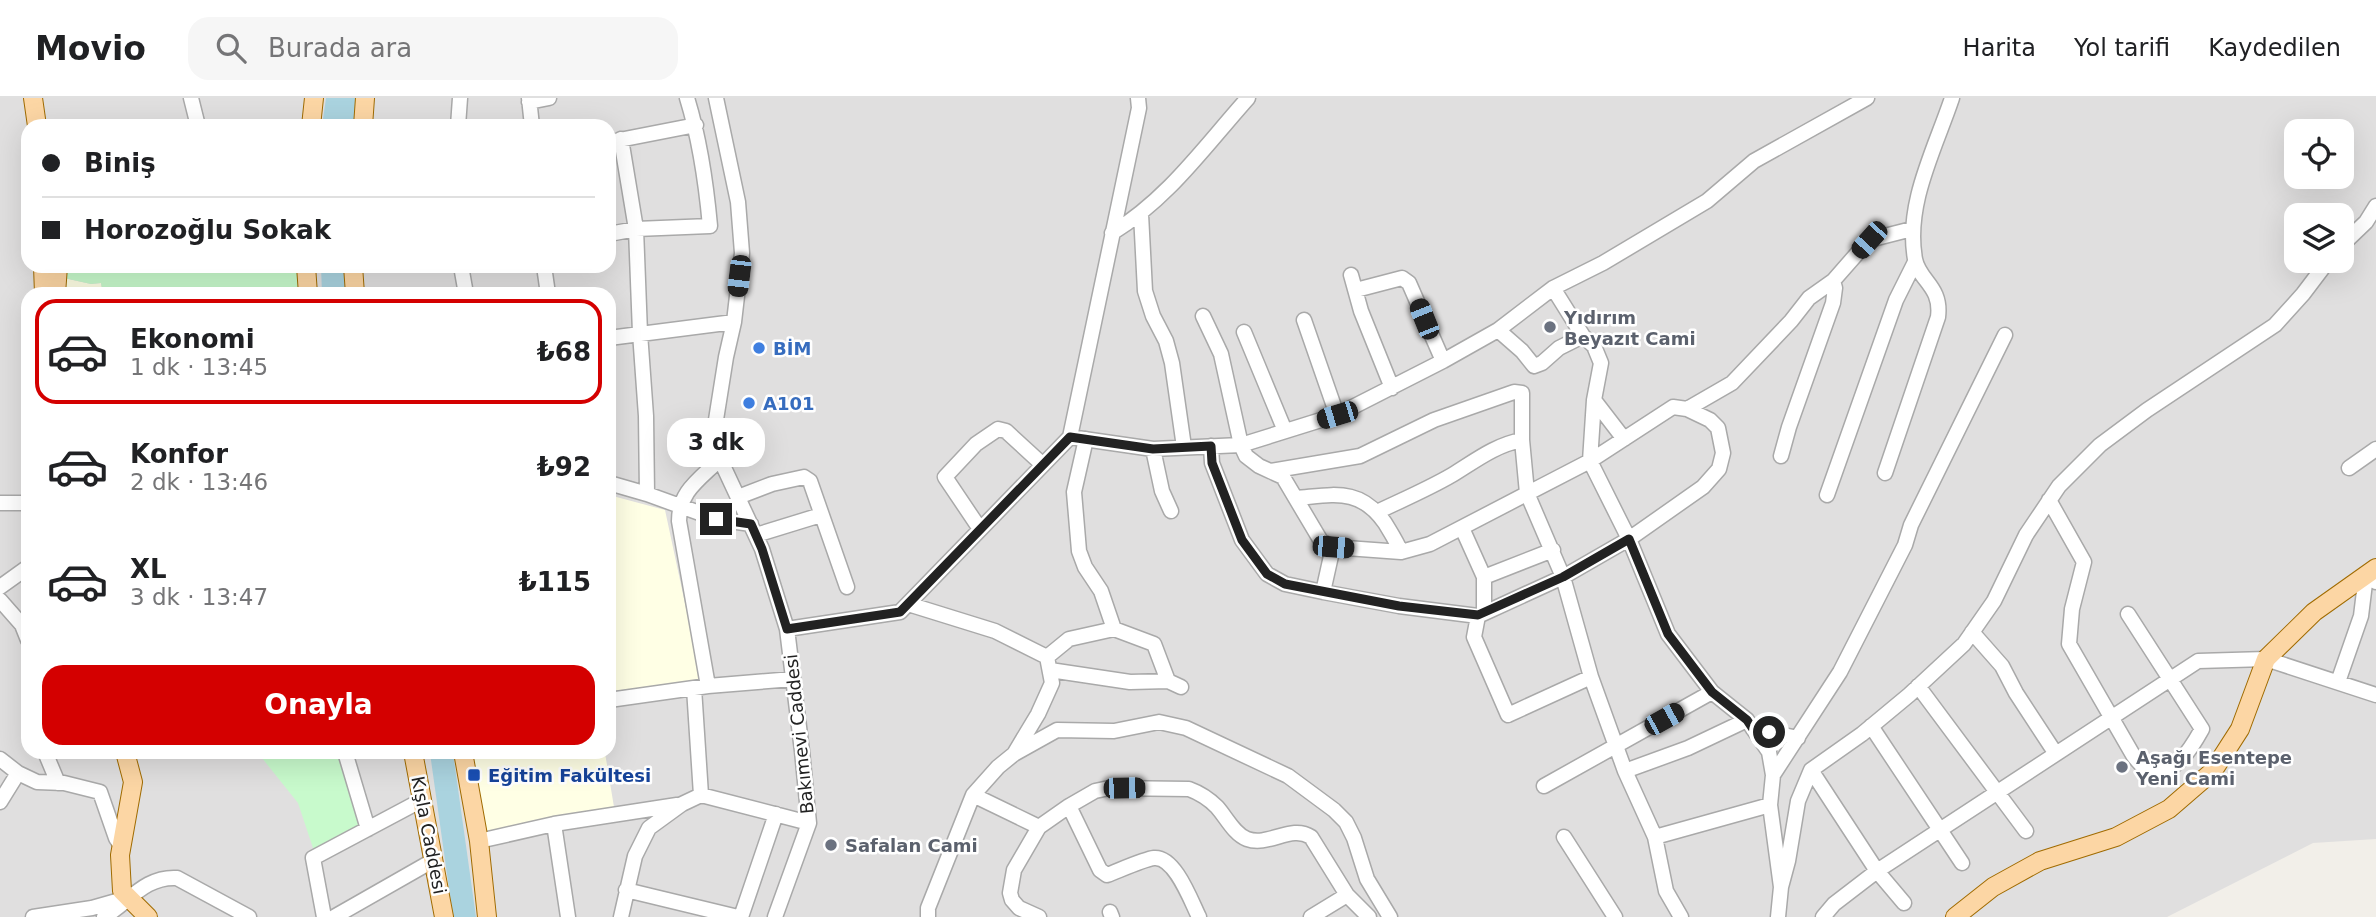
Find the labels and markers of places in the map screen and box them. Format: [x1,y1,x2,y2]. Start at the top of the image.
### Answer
place label: Yıdırım Beyazıt Cami [1563,307,1696,349]
marker: Yıdırım Beyazıt Cami [1542,319,1558,335]
place label: BİM [773,338,811,359]
marker: BİM [751,340,767,356]
place label: A101 [763,393,815,414]
marker: A101 [741,395,757,411]
place label: Aşağı Esentepe Yeni Cami [2135,747,2292,789]
marker: Aşağı Esentepe Yeni Cami [2114,759,2130,775]
place label: Eğitim Fakültesi [488,765,651,786]
marker: Eğitim Fakültesi [466,767,482,783]
place label: Safalan Cami [845,835,978,856]
marker: Safalan Cami [823,837,839,853]

